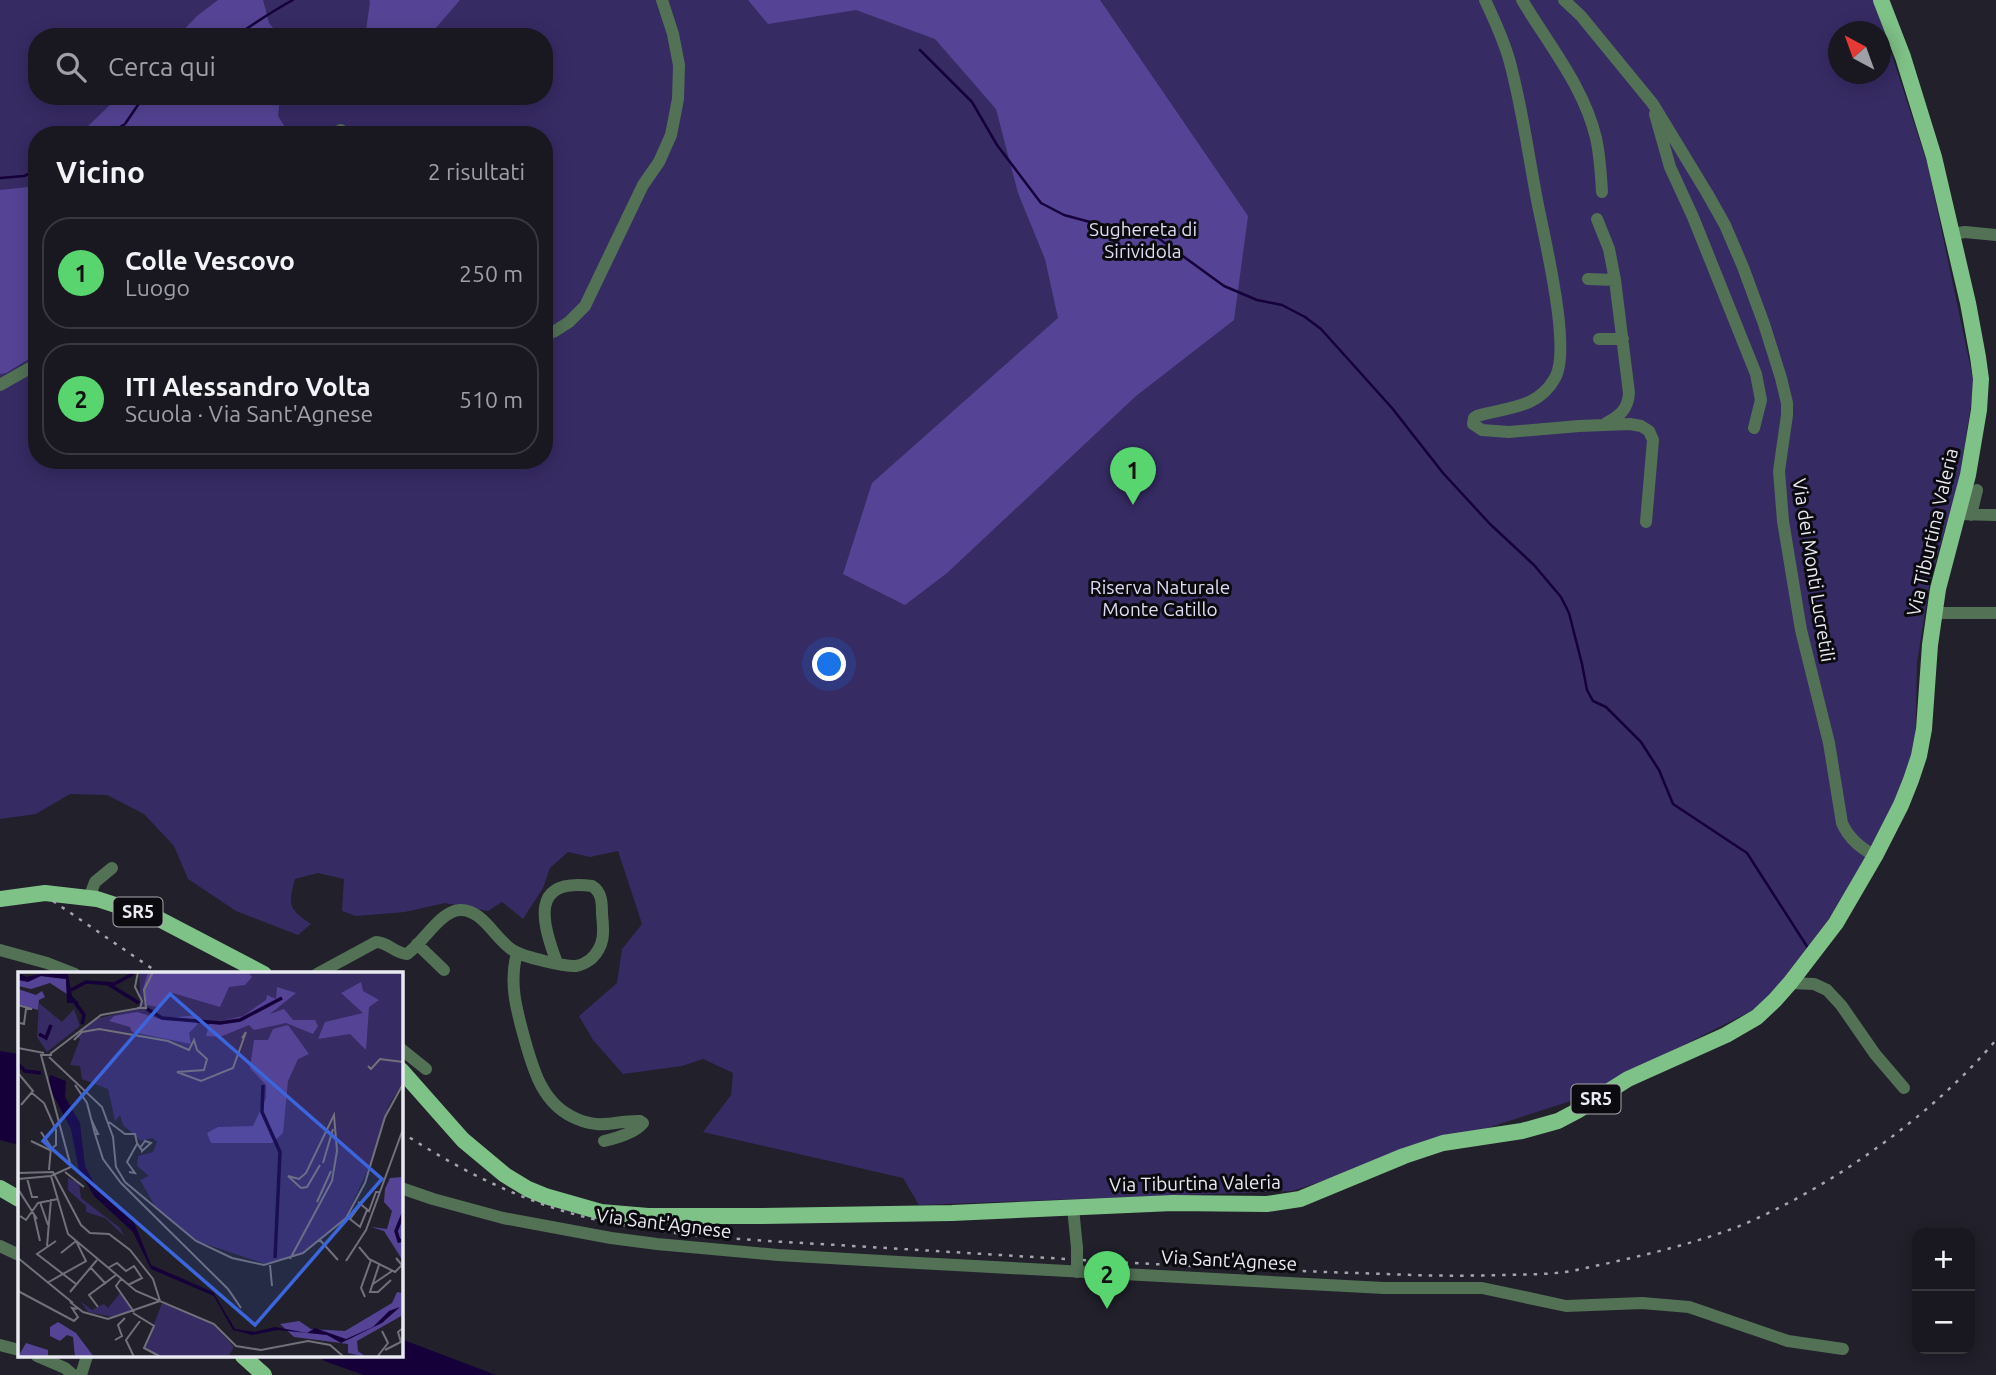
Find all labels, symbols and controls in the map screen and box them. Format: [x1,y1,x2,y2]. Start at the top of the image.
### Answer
north arrow [1828,21,1891,84]
search box [28,28,553,105]
icon: search [52,48,90,86]
text: Cerca qui [108,52,216,81]
text: Vicino [56,155,145,189]
text: 2 risultati [428,159,525,184]
park label: Sughereta di Sirividola [1089,218,1197,262]
text: Colle Vescovo [125,246,295,275]
text: 1 [75,261,87,286]
text: 250 m [459,261,523,286]
text: Luogo [125,275,190,300]
text: ITI Alessandro Volta [125,372,371,401]
text: 2 [75,387,87,412]
text: 510 m [459,387,523,412]
text: Scuola · Via Sant'Agnese [125,401,373,426]
street label: Via Tiburtina Valeria [1902,446,1962,618]
pin: 1 [1110,447,1156,505]
street label: Via dei Monti Lucretili [1789,477,1839,663]
park label: Riserva Naturale Monte Catillo [1090,576,1230,620]
your location [812,647,846,681]
road number: SR5 [114,897,162,926]
inset map [18,972,402,1358]
road number: SR5 [1572,1084,1620,1114]
street label: Via Tiburtina Valeria [1109,1171,1281,1195]
street label: Via Sant'Agnese [595,1204,733,1242]
map controls [1912,1228,1975,1354]
button: + [1912,1228,1975,1291]
street label: Via Sant'Agnese [1160,1245,1298,1275]
pin: 2 [1084,1251,1130,1309]
button: − [1912,1291,1975,1354]

